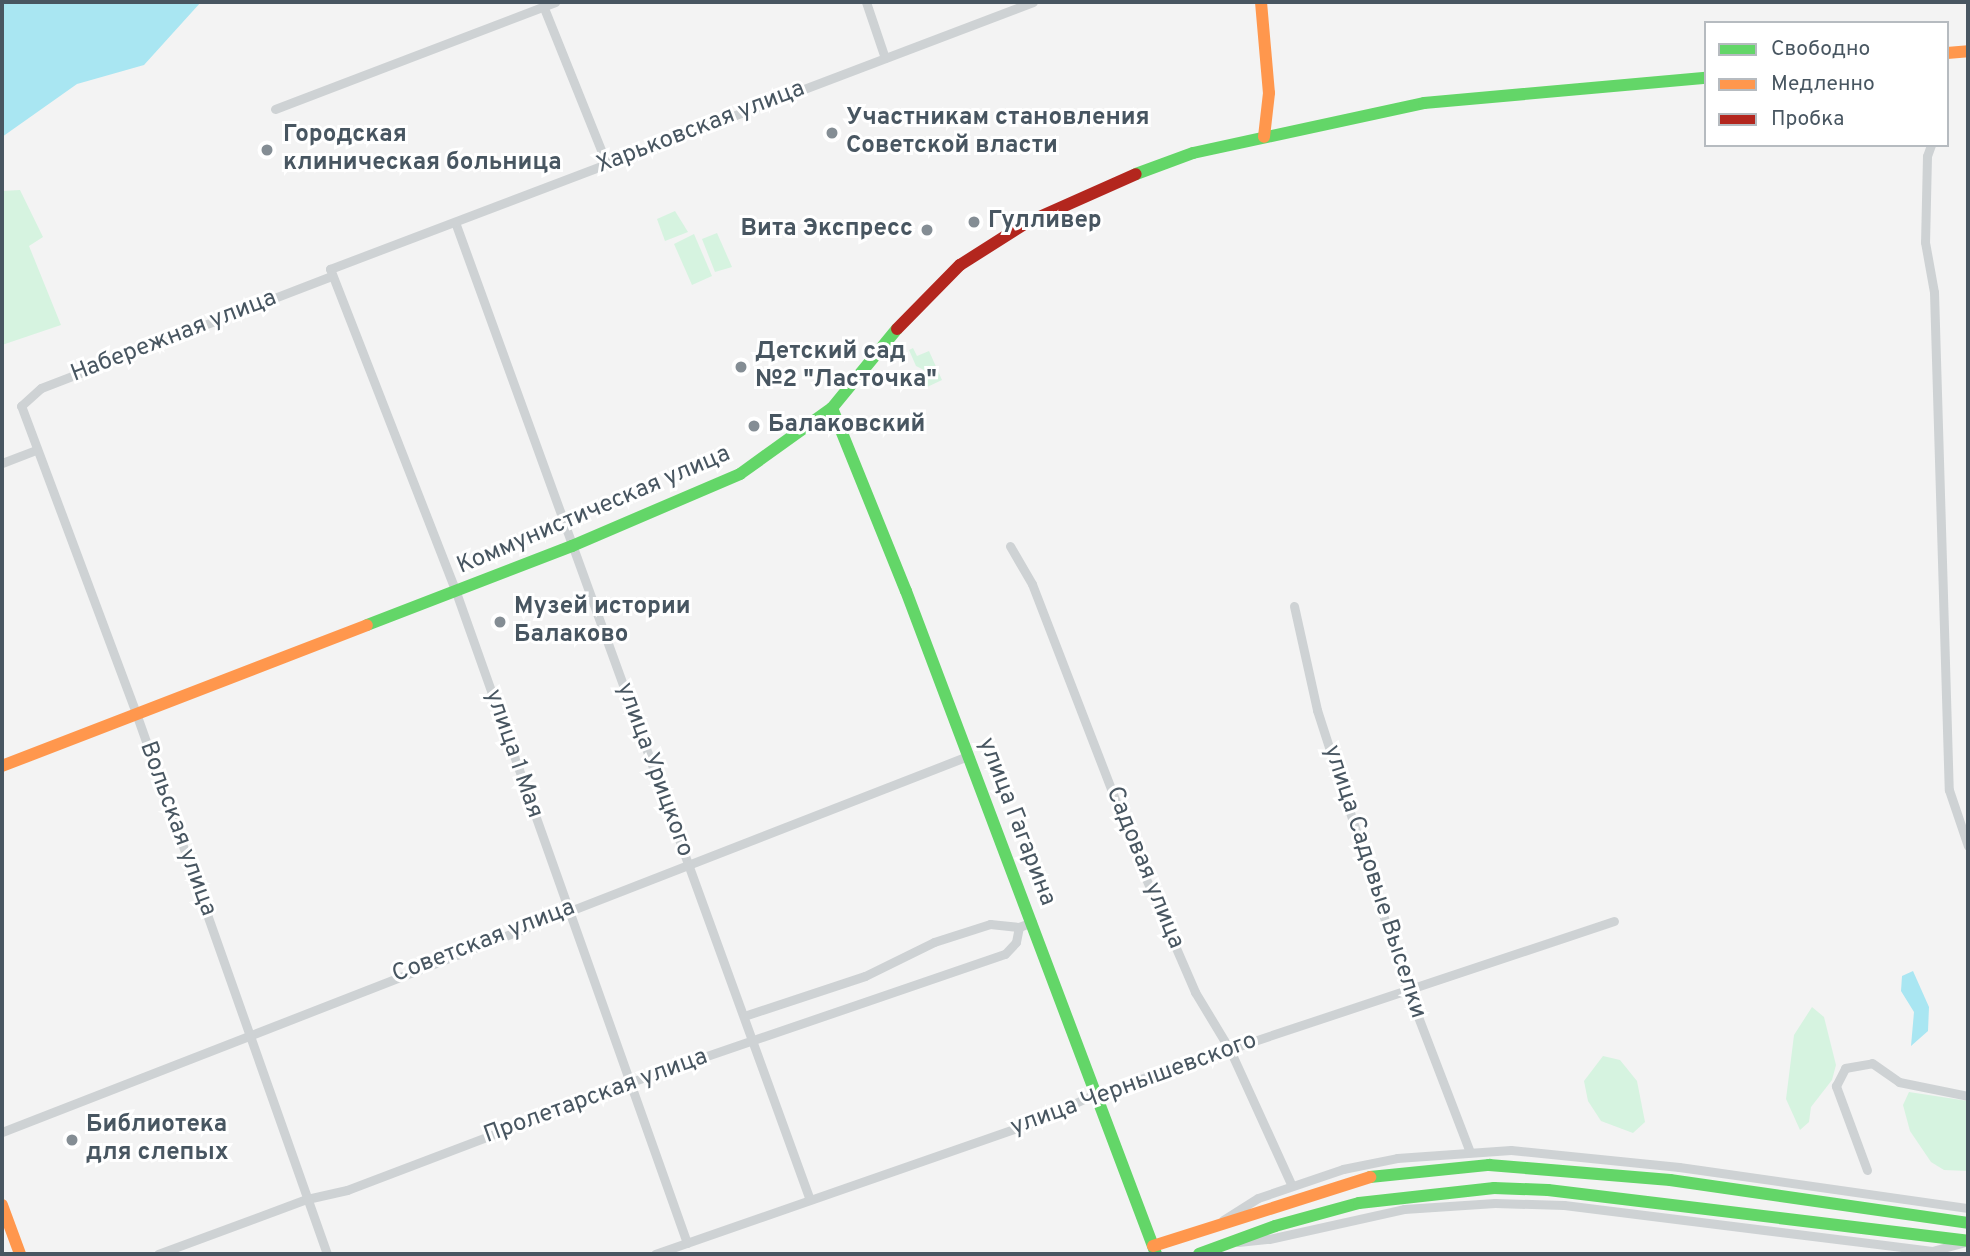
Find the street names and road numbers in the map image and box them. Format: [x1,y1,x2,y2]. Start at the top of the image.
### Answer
street label: Харьковская улица [593,75,809,181]
street label: Набережная улица [67,285,281,389]
street label: Коммунистическая улица [453,440,735,582]
street label: улица Урицкого [609,679,699,861]
street label: улица 1 Мая [478,686,548,822]
street label: улица Гагарина [971,734,1061,910]
street label: Вольская улица [132,738,222,920]
street label: улица Садовые Выселки [1316,742,1432,1022]
street label: Садовая улица [1098,783,1190,953]
street label: Советская улица [389,894,579,990]
street label: улица Чернышевского [1007,1027,1261,1143]
street label: Пролетарская улица [480,1043,712,1151]

